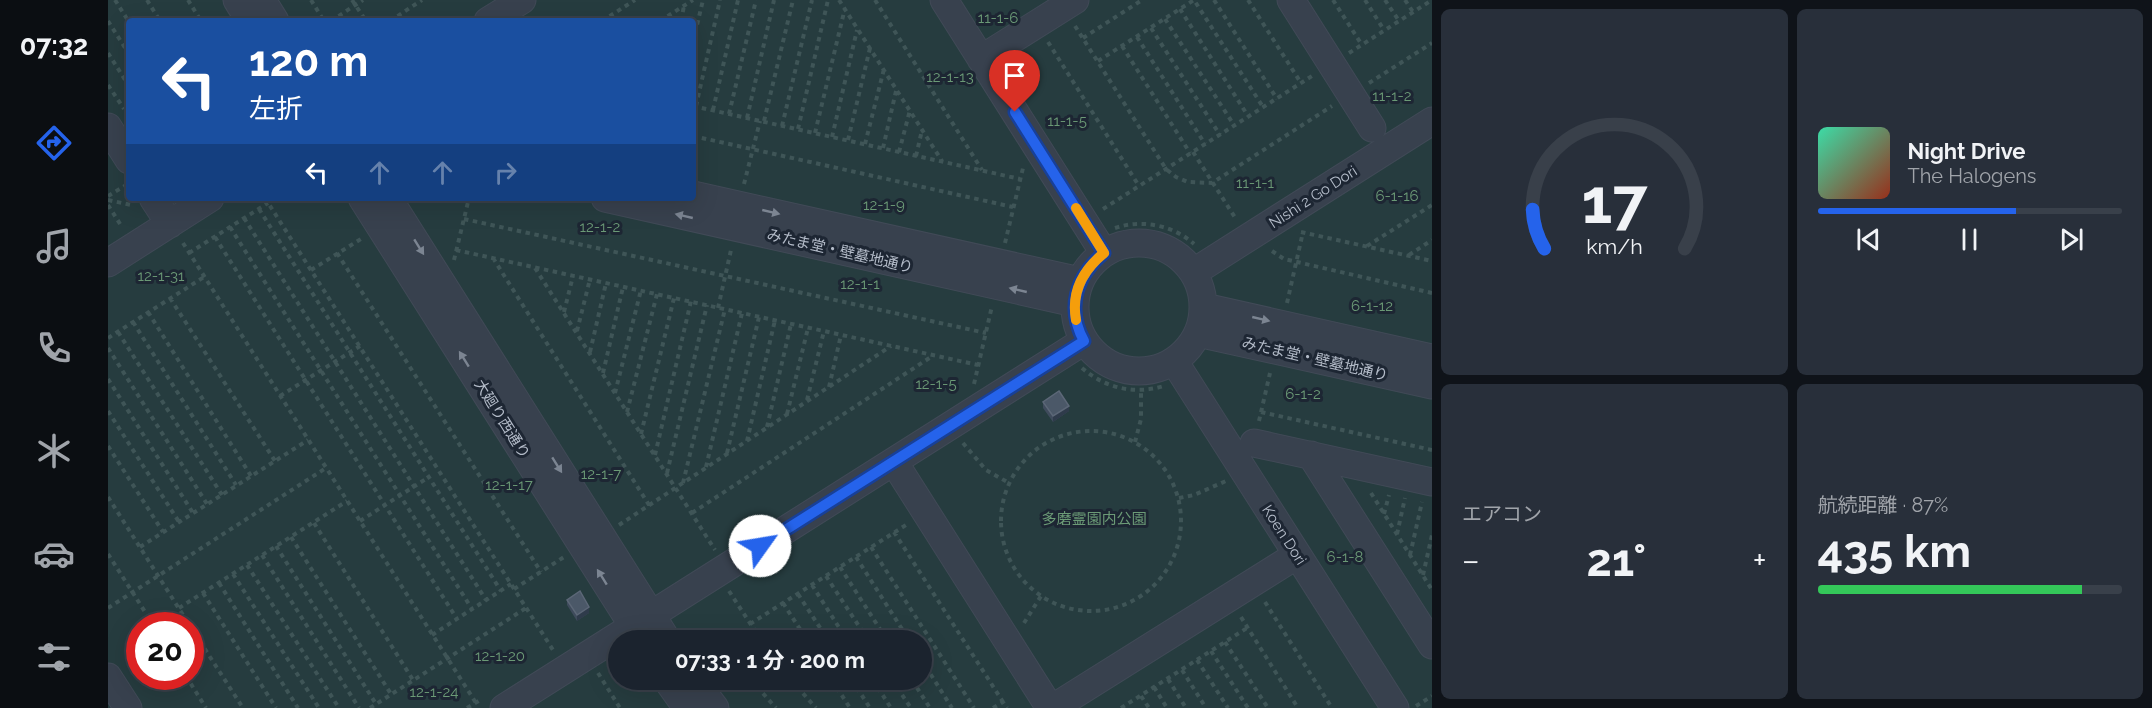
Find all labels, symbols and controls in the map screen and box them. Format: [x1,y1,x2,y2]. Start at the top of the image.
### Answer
park label: 11-1-6 [978,9,1018,27]
text: 07:32 [20,30,88,61]
text: 120 m [249,37,368,86]
icon: left [150,42,228,120]
pin [989,50,1040,112]
icon: arrive [998,59,1031,92]
park label: 12-1-13 [926,68,974,86]
park label: 11-1-2 [1372,87,1412,105]
text: 左折 [249,93,303,124]
park label: 11-1-5 [1047,112,1087,130]
icon: directions [33,122,75,164]
text: Night Drive [1908,138,2026,164]
icon: left [300,156,333,189]
icon: ahead [363,156,396,189]
icon: ahead [426,156,459,189]
icon: right [489,156,522,189]
street label: Nishi 2 Go Dori [1266,162,1360,232]
text: 17 [1581,164,1648,238]
text: The Halogens [1908,164,2037,188]
park label: 11-1-1 [1236,174,1274,192]
park label: 6-1-16 [1375,187,1419,205]
park label: 12-1-9 [863,196,905,214]
one-way arrow [761,208,780,217]
one-way arrow [674,210,693,220]
park label: 12-1-2 [580,218,621,236]
icon: previous [1852,223,1885,256]
icon: pause [1953,223,1986,256]
icon: next [2055,223,2088,256]
icon: music [33,225,75,267]
street label: みたま堂・壁墓地通り [765,225,915,277]
text: km/h [1586,234,1643,259]
one-way arrow [414,239,425,256]
park label: 12-1-31 [138,267,185,285]
park label: 12-1-1 [840,275,880,293]
one-way arrow [1008,285,1027,294]
park label: 6-1-12 [1351,297,1393,315]
one-way arrow [1252,315,1270,325]
icon: phone [33,327,75,369]
street label: みたま堂・壁墓地通り [1240,333,1390,385]
one-way arrow [458,351,469,367]
park label: 12-1-5 [915,375,957,393]
street label: 大廻り西通り [471,376,533,462]
park label: 6-1-2 [1285,385,1321,403]
icon: climate [33,430,75,472]
one-way arrow [552,457,563,473]
park label: 12-1-7 [581,465,621,483]
park label: 12-1-17 [485,476,533,494]
text: 航続距離 · 87% [1818,493,1948,517]
street label: Koen Dori [1258,502,1310,568]
text: エアコン [1462,502,1542,526]
park label: 多磨霊園内公園 [1041,510,1147,528]
position arrow [728,514,792,578]
text: 435 km [1818,525,1971,578]
icon: car [33,533,75,575]
text: 21° [1587,534,1646,587]
text: − [1462,541,1480,580]
text: + [1753,541,1767,580]
park label: 6-1-8 [1327,548,1363,566]
one-way arrow [596,569,607,585]
speed limit sign: 20 [126,612,204,690]
icon: filters [33,636,75,678]
park label: 12-1-20 [475,647,525,665]
text: 07:33 · 1 分 · 200 m [675,647,865,673]
park label: 12-1-24 [409,683,459,701]

